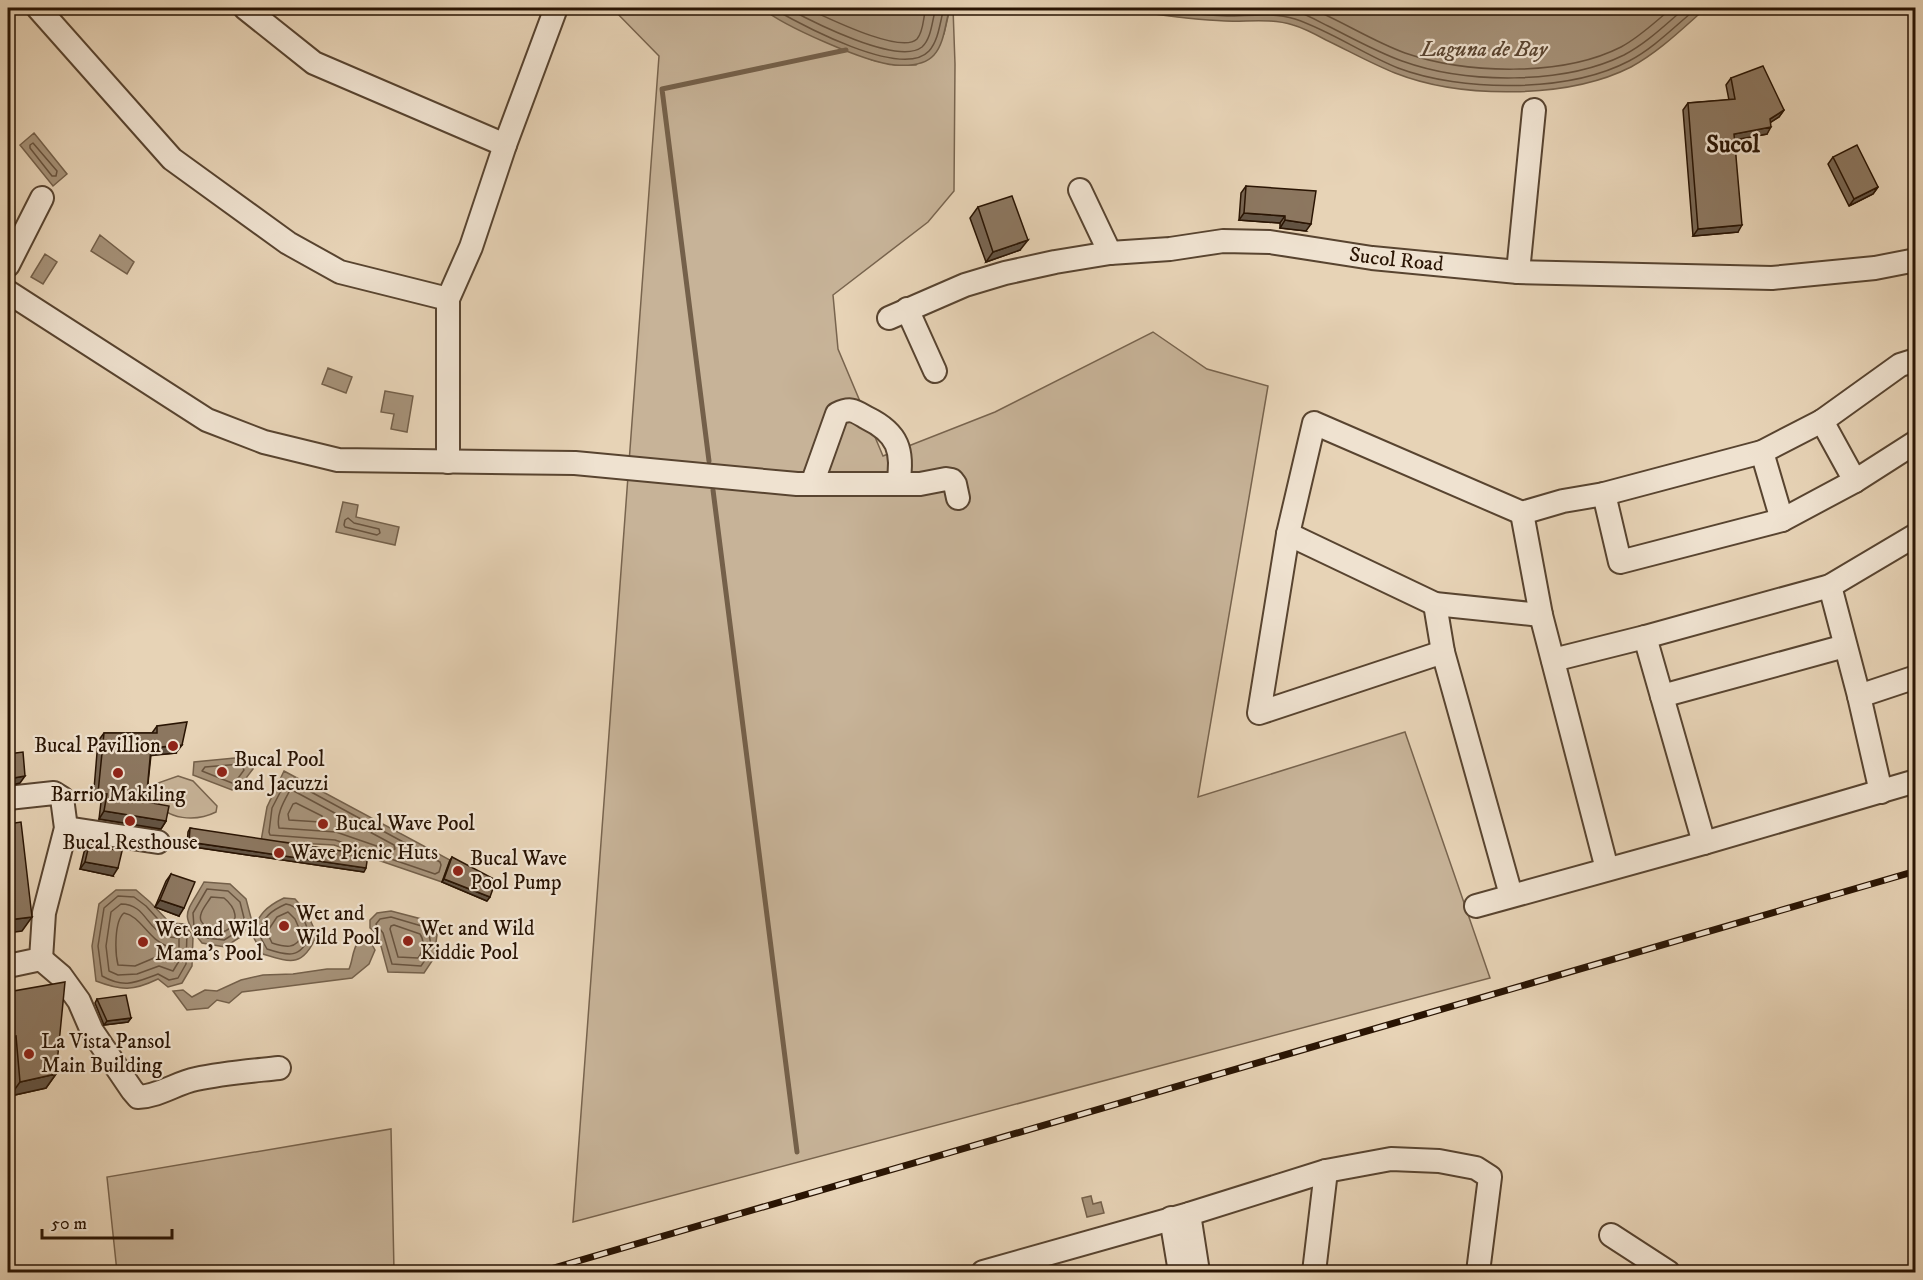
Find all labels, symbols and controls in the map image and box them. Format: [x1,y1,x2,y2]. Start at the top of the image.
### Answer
water label: Laguna de Bay [1419,36,1549,63]
district label: Sucol [1706,130,1760,160]
street label: Sucol Road [1347,242,1445,278]
place label: Bucal Pavillion [34,733,161,759]
marker: Bucal Pavillion [166,739,180,753]
place label: Bucal Pool and Jacuzzi [234,747,329,797]
marker: Bucal Pool and Jacuzzi [215,765,229,779]
marker: Barrio Makiling [111,766,125,780]
place label: Barrio Makiling [51,782,186,808]
place label: Bucal Wave Pool [335,811,476,837]
marker: Bucal Resthouse [123,814,137,828]
marker: Bucal Wave Pool [316,817,330,831]
place label: Bucal Resthouse [62,830,198,856]
place label: Wave Picnic Huts [290,840,438,866]
marker: Wave Picnic Huts [272,846,286,860]
place label: Bucal Wave Pool Pump [470,846,567,896]
marker: Bucal Wave Pool Pump [451,864,465,878]
place label: Wet and Wild Pool [295,901,381,951]
place label: Wet and Wild Kiddie Pool [419,916,535,966]
place label: Wet and Wild Mama's Pool [154,917,270,967]
marker: Wet and Wild Pool [277,919,291,933]
marker: Wet and Wild Kiddie Pool [401,934,415,948]
marker: Wet and Wild Mama's Pool [136,935,150,949]
place label: La Vista Pansol Main Building [41,1029,171,1079]
marker: La Vista Pansol Main Building [22,1047,36,1061]
scale bar [42,1202,172,1240]
text: 50 m [51,1213,87,1235]

